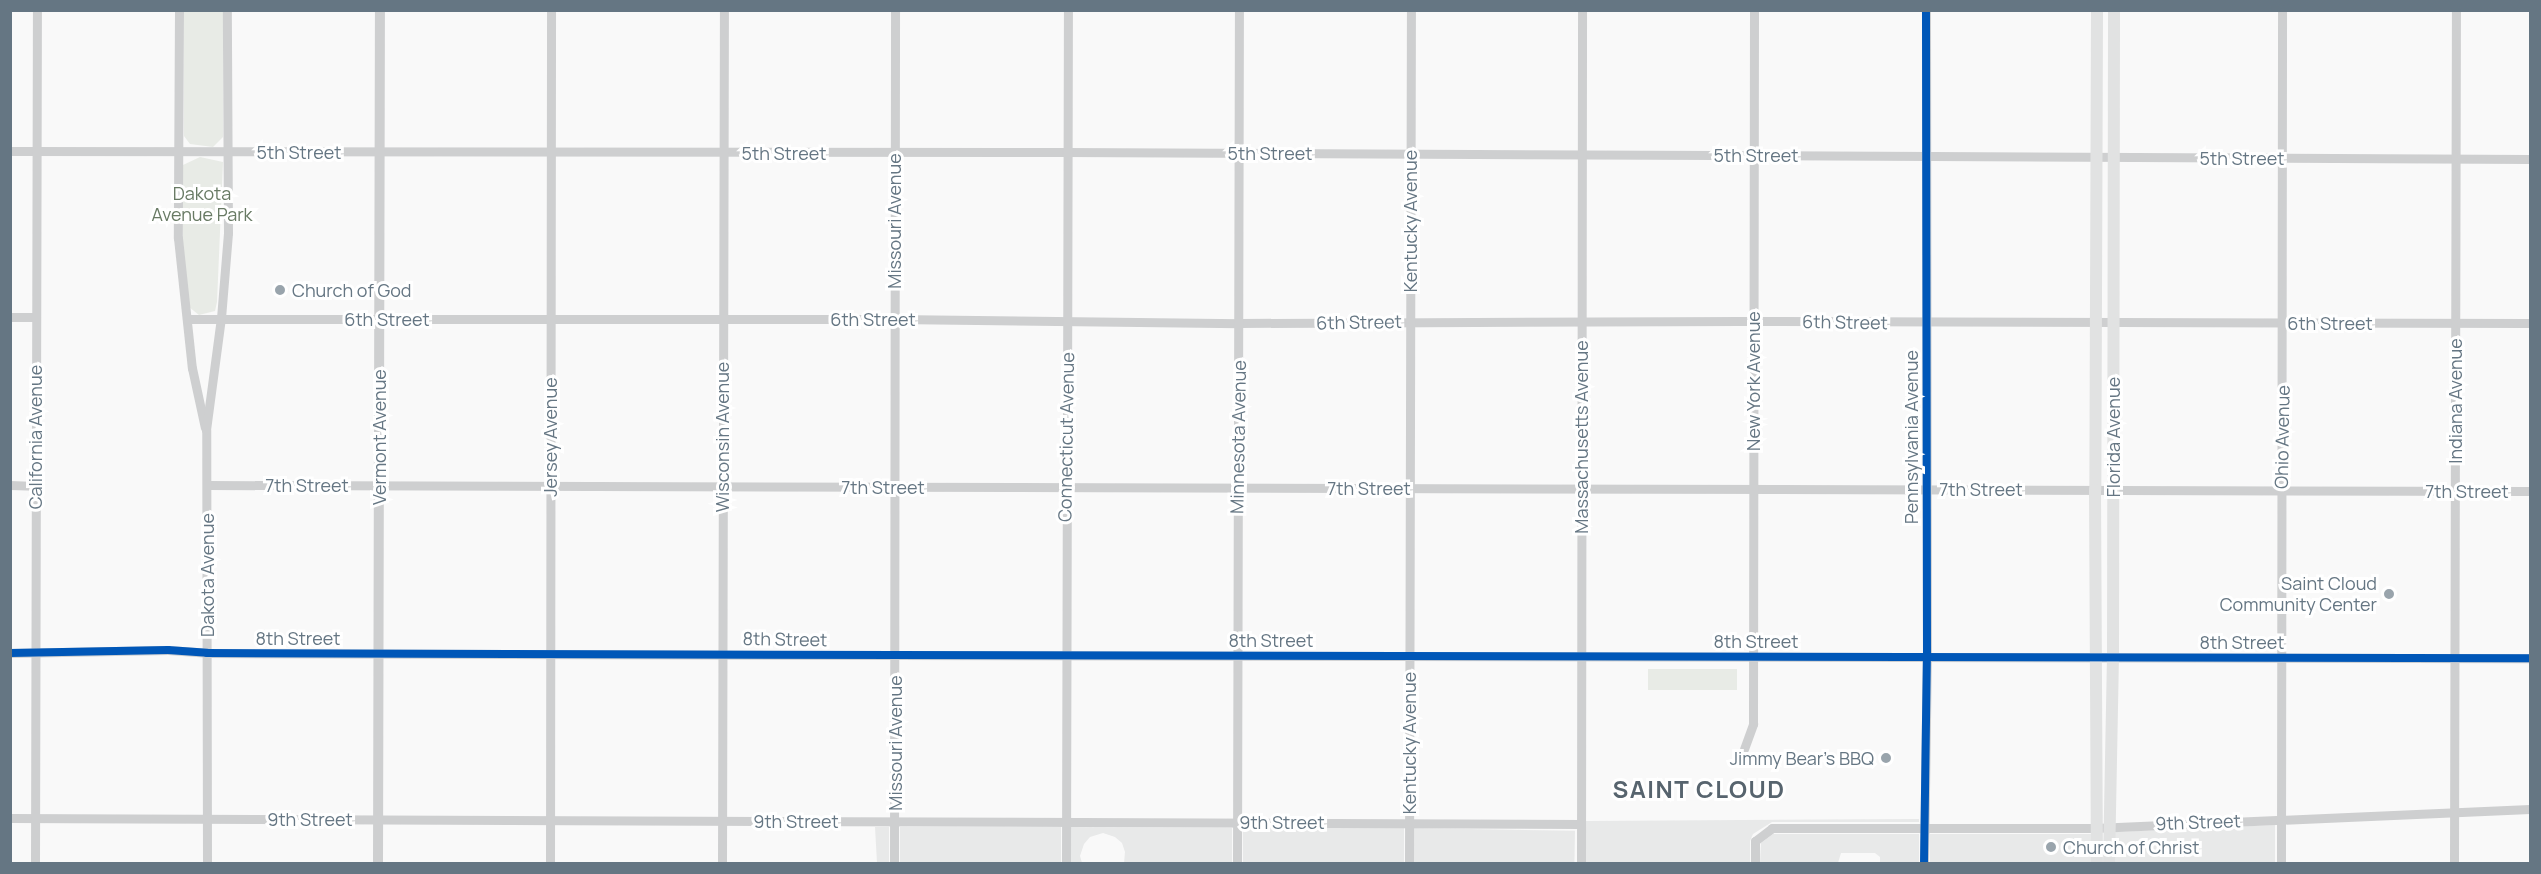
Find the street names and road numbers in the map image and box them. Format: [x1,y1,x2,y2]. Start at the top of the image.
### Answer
street label: 5th Street [257,141,341,163]
street label: 5th Street [742,142,826,164]
street label: 5th Street [1228,142,1312,164]
street label: 5th Street [1714,144,1798,166]
street label: 5th Street [2200,147,2284,169]
street label: Kentucky Avenue [1399,150,1421,292]
street label: Missouri Avenue [883,153,905,289]
street label: 6th Street [344,308,430,330]
street label: 6th Street [830,308,916,330]
street label: 6th Street [1316,310,1402,334]
street label: 6th Street [1802,310,1888,334]
street label: New York Avenue [1742,311,1764,451]
street label: 6th Street [2287,312,2373,334]
street label: Indiana Avenue [2444,338,2466,464]
street label: Massachusetts Avenue [1570,340,1592,534]
street label: Pennsylvania Avenue [1900,350,1922,524]
street label: Connecticut Avenue [1054,352,1078,522]
street label: Minnesota Avenue [1226,360,1250,514]
street label: Wisconsin Avenue [711,362,733,512]
street label: California Avenue [24,365,46,509]
street label: Vermont Avenue [368,369,390,505]
street label: Jersey Avenue [539,377,561,497]
street label: Florida Avenue [2102,377,2124,497]
street label: Ohio Avenue [2270,385,2294,489]
street label: 7th Street [265,474,349,496]
street label: 7th Street [841,476,925,498]
street label: 7th Street [1327,477,1411,499]
street label: 7th Street [1939,478,2023,500]
street label: 7th Street [2425,480,2509,502]
street label: Dakota Avenue [196,513,218,637]
street label: 8th Street [256,627,340,649]
street label: 8th Street [742,627,828,651]
street label: 8th Street [1229,629,1313,651]
street label: 8th Street [1714,630,1798,652]
street label: 8th Street [2200,631,2284,653]
street label: Kentucky Avenue [1398,672,1420,814]
street label: Missouri Avenue [884,675,906,811]
street label: 9th Street [267,808,353,830]
street label: 9th Street [753,810,839,832]
street label: 9th Street [2155,810,2241,834]
street label: 9th Street [1239,811,1325,833]

